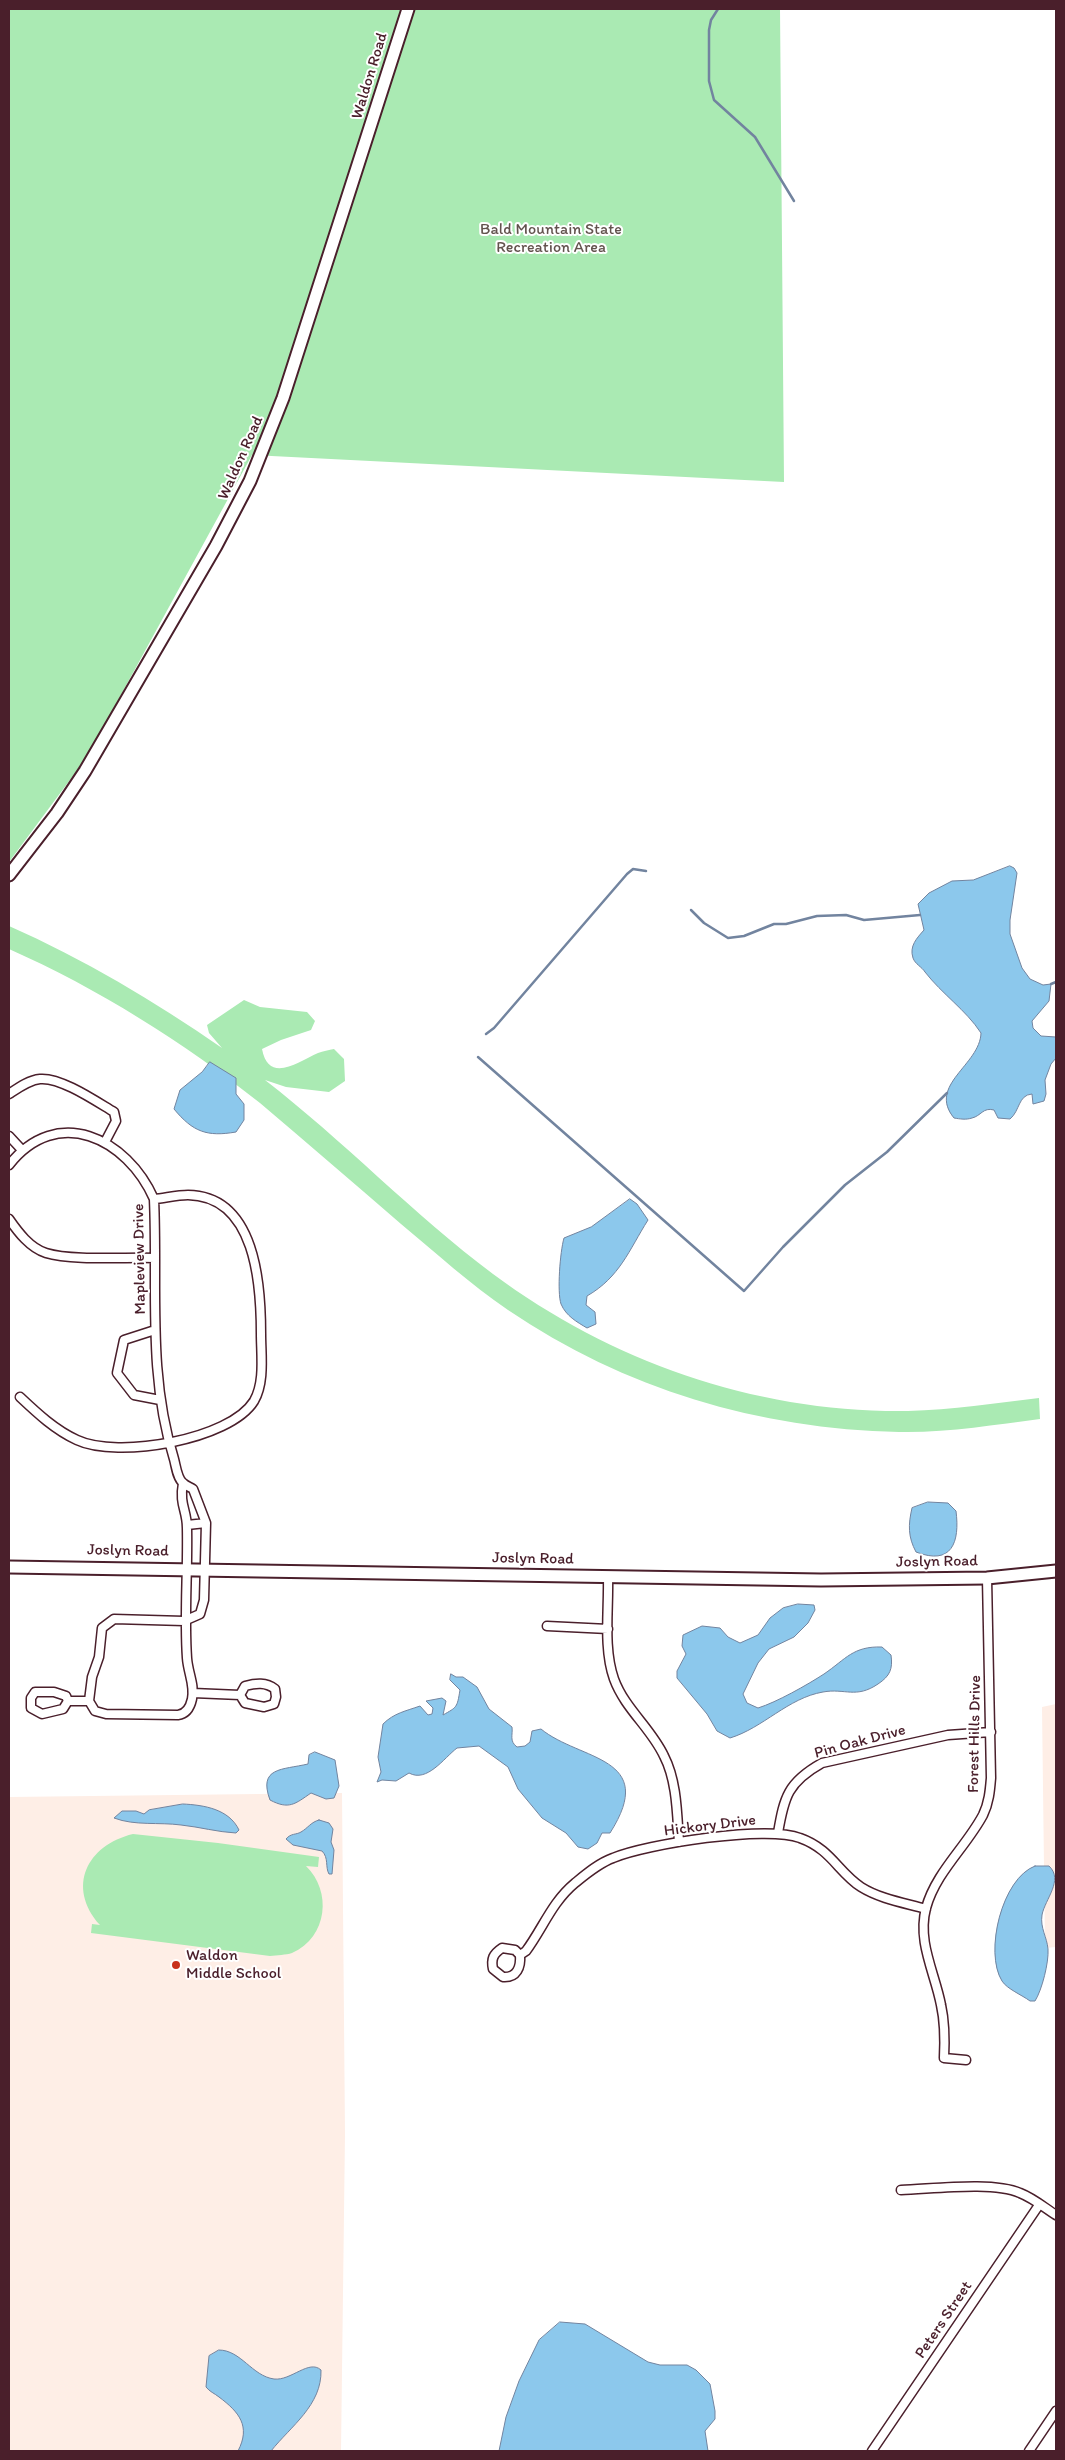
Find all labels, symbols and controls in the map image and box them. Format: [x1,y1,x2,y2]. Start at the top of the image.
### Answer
street label: Waldon Road [348,30,392,122]
park label: Bald Mountain State Recreation Area [480,220,622,258]
street label: Waldon Road [214,413,268,503]
street label: Mapleview Drive [129,1203,151,1315]
street label: Joslyn Road [87,1541,169,1561]
street label: Joslyn Road [492,1549,574,1569]
street label: Joslyn Road [896,1552,978,1572]
street label: Forest Hills Drive [964,1675,986,1793]
street label: Pin Oak Drive [812,1721,908,1763]
street label: Hickory Drive [663,1811,757,1841]
place label: Waldon Middle School [186,1946,281,1984]
marker: Waldon Middle School [170,1959,182,1971]
street label: Peters Street [911,2278,977,2362]

